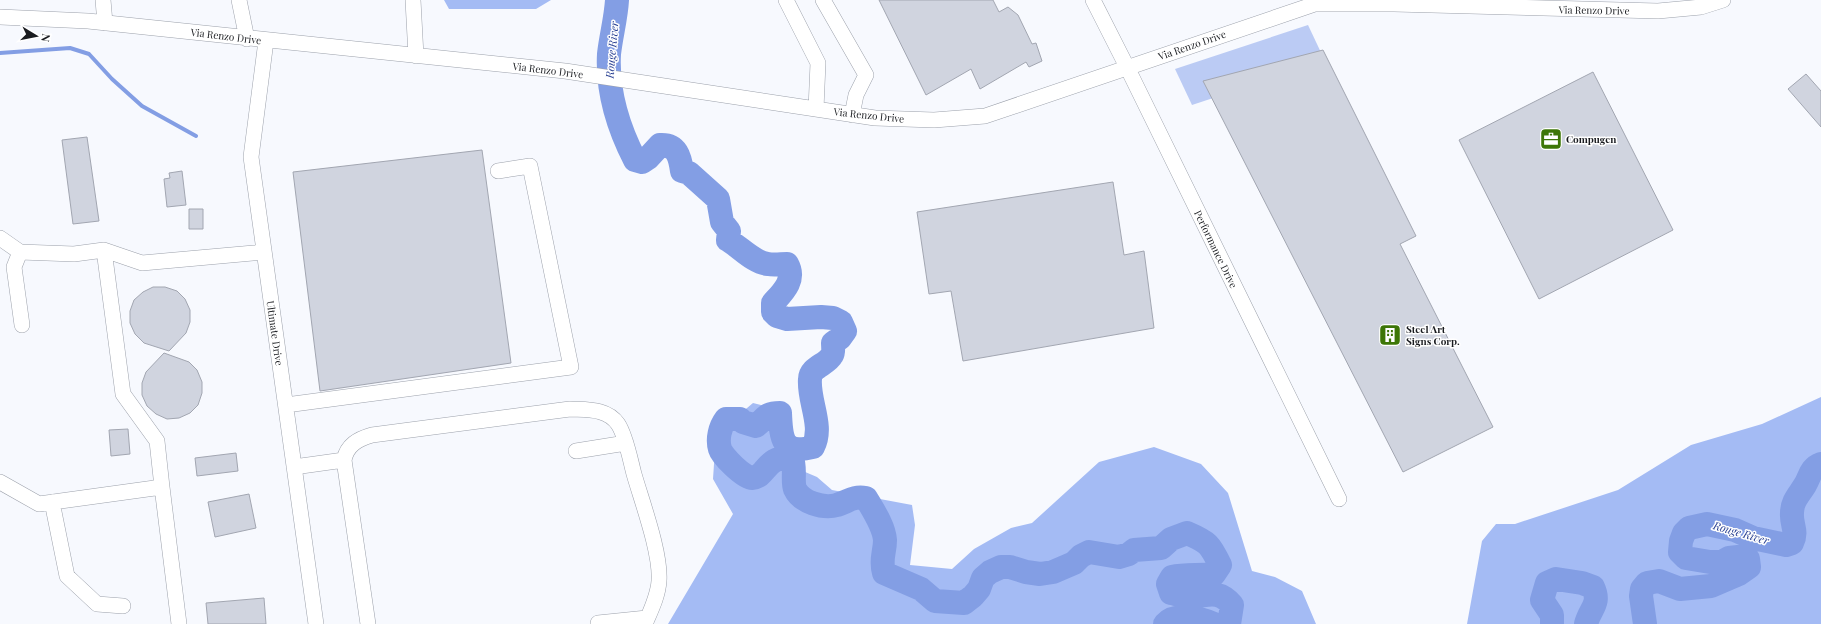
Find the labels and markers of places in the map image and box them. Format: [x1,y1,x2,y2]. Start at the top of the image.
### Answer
office icon: Compugen [1538,126,1564,152]
place label: Compugen [1566,132,1617,146]
building icon: Steel Art Signs Corp. [1377,322,1403,348]
place label: Steel Art Signs Corp. [1406,322,1460,348]

